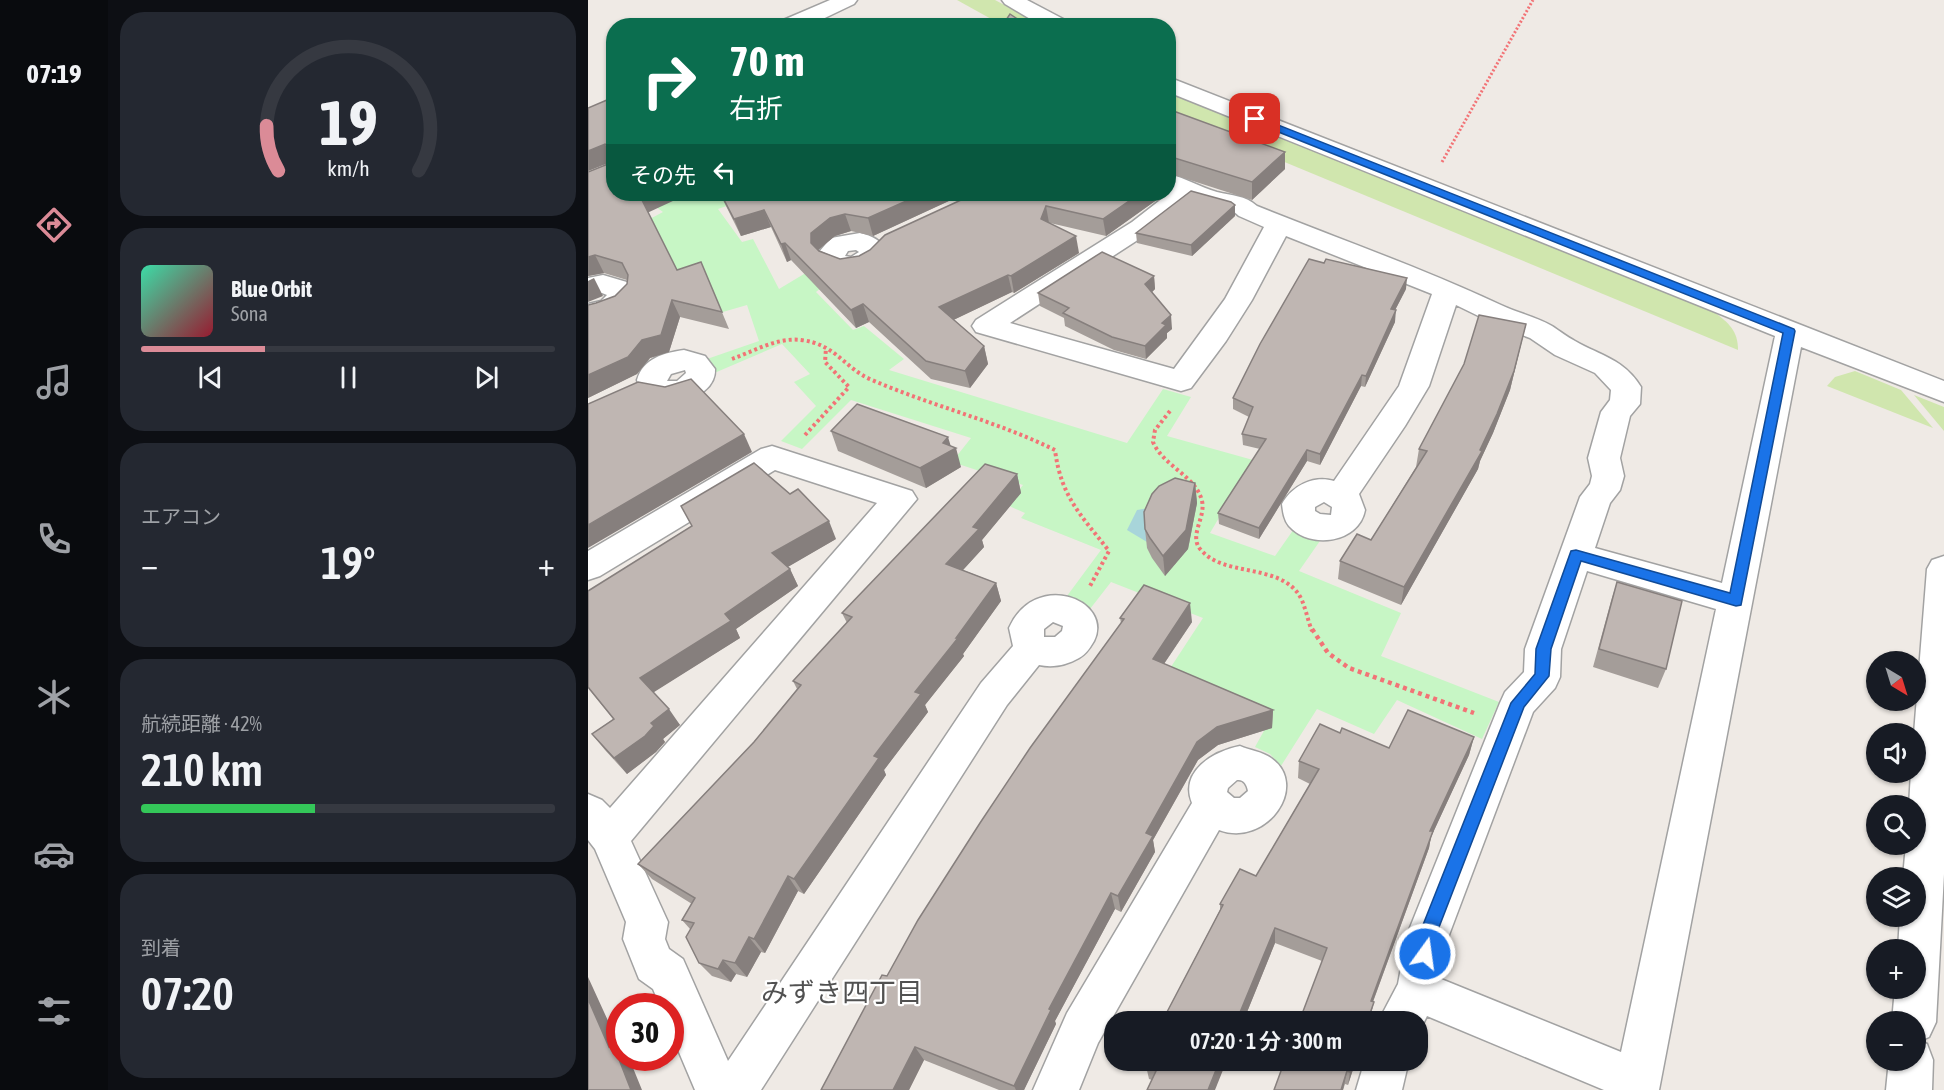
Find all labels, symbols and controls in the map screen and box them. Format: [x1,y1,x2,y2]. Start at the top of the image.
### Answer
text: 70 m [729,37,804,85]
icon: right [630,42,708,120]
text: 07:19 [26,58,82,89]
text: 19 [319,87,377,158]
text: 右折 [729,93,783,124]
pin [1229,93,1280,144]
icon: arrive [1238,102,1271,135]
text: km/h [327,156,369,181]
icon: left [708,156,741,189]
text: その先 [630,162,696,188]
icon: directions [33,204,75,246]
text: Blue Orbit [231,276,312,302]
text: Sona [231,302,268,325]
icon: music [33,361,75,403]
icon: previous [194,361,227,394]
icon: pause [332,361,365,394]
icon: next [470,361,503,394]
text: エアコン [141,505,221,528]
icon: phone [33,518,75,560]
text: 19° [321,537,375,589]
text: − [141,545,158,583]
text: + [538,545,555,583]
north arrow [1866,651,1926,711]
map controls [1866,651,1926,1071]
icon: climate [33,676,75,718]
text: 航続距離 · 42% [141,712,262,735]
button: sound [1866,723,1926,783]
text: 210 km [141,744,263,796]
button: search [1866,795,1926,855]
icon: car [33,833,75,875]
button: layers [1866,867,1926,927]
position arrow [1393,922,1457,986]
text: 到着 [141,936,181,959]
button: + [1866,939,1926,999]
text: 07:20 [141,968,234,1020]
district label: みずき四丁目 [761,977,923,1008]
icon: filters [33,990,75,1032]
speed limit sign: 30 [606,993,684,1071]
button: − [1866,1011,1926,1071]
text: 07:20 · 1 分 · 300 m [1190,1028,1342,1054]

